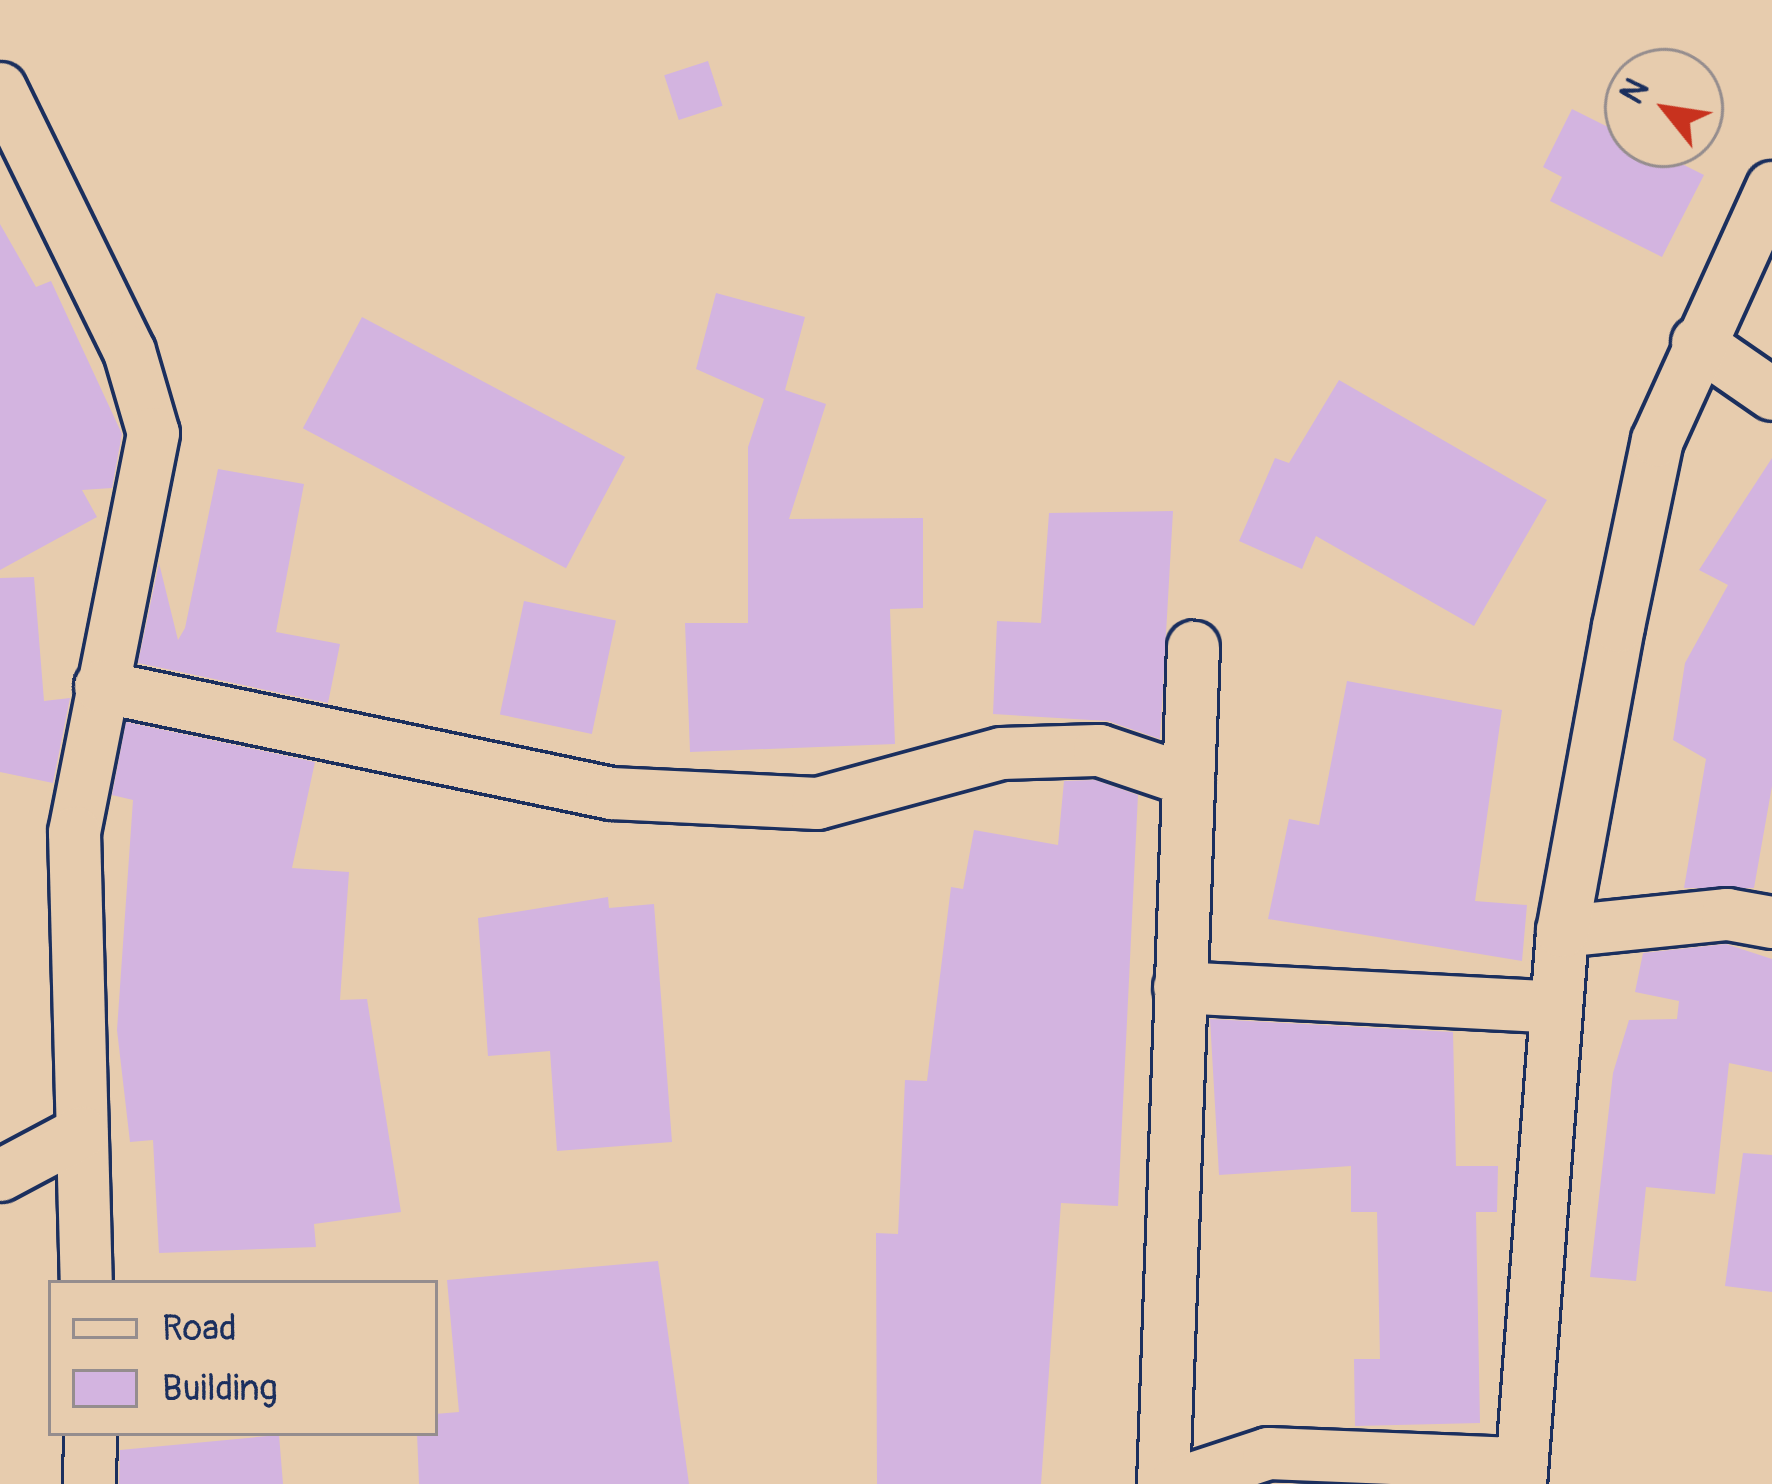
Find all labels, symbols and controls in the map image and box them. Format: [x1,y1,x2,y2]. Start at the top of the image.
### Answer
north arrow [1604,48,1724,168]
text: N [1612,71,1658,111]
legend [48,1280,438,1436]
text: Road [162,1306,237,1351]
text: Building [162,1366,278,1411]

